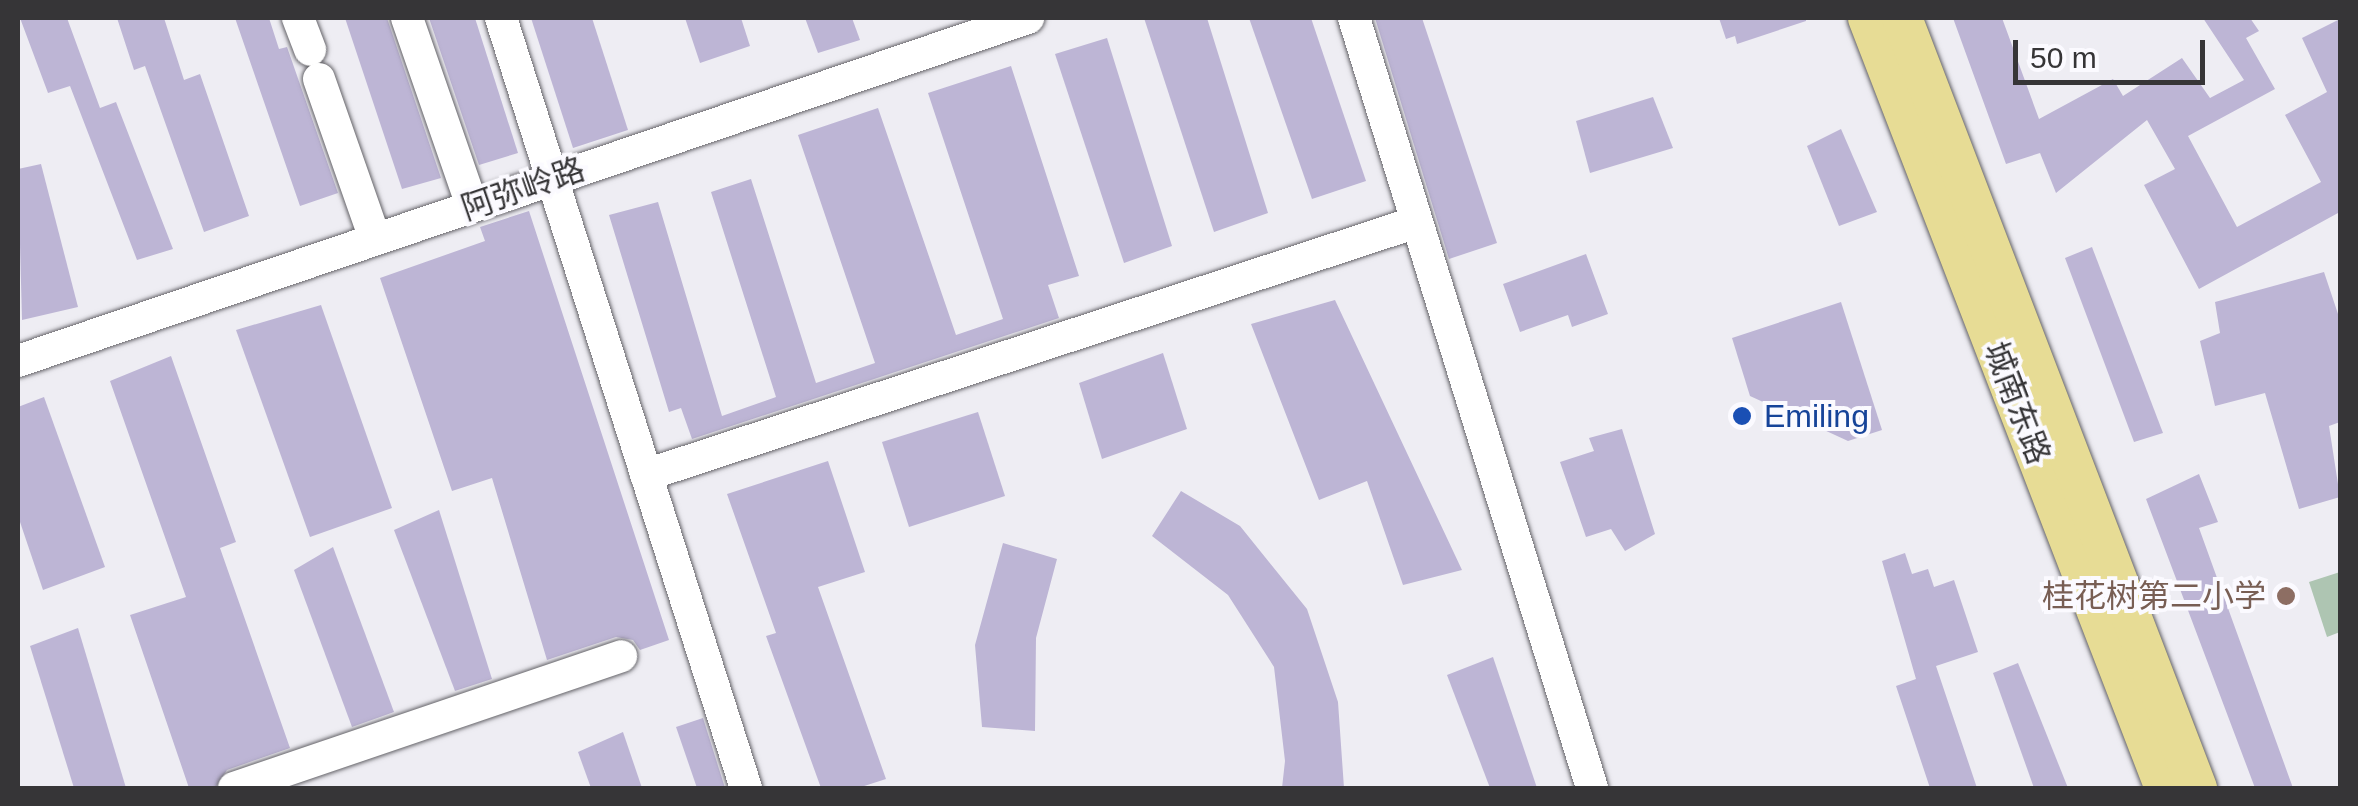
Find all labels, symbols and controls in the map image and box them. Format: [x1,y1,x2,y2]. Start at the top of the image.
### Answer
scale bar [2018,20,2210,82]
text: 50 m [2030,41,2097,74]
street label: 阿弥岭路 [456,150,590,228]
street label: 城南东路 [1976,336,2058,470]
place label: Emiling [1764,397,1869,435]
marker: Emiling [1729,403,1755,429]
place label: 桂花树第二小学 [2042,577,2266,615]
marker: 桂花树第二小学 [2275,585,2297,607]

